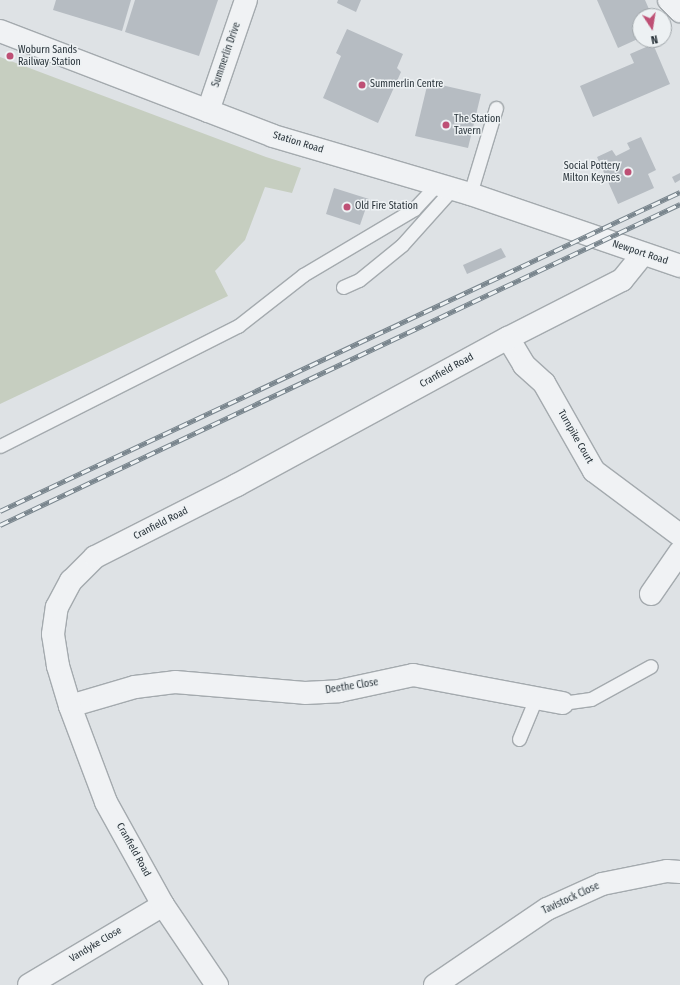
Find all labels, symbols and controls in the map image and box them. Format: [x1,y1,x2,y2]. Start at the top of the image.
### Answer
north arrow [632,8,672,48]
street label: Summerlin Drive [210,21,244,89]
text: N [650,32,659,46]
place label: Woburn Sands Railway Station [18,44,81,68]
marker: Woburn Sands Railway Station [5,51,15,61]
place label: Summerlin Centre [370,79,443,91]
marker: Summerlin Centre [357,80,367,90]
place label: The Station Tavern [454,113,501,136]
marker: The Station Tavern [441,120,451,130]
street label: Station Road [271,130,325,156]
place label: Social Pottery Milton Keynes [563,160,620,184]
marker: Social Pottery Milton Keynes [623,167,633,177]
place label: Old Fire Station [355,201,418,213]
marker: Old Fire Station [342,202,352,212]
street label: Newport Road [611,238,669,268]
street label: Cranfield Road [418,351,476,391]
street label: Turnpike Court [555,408,595,466]
street label: Cranfield Road [132,505,190,543]
street label: Deethe Close [325,677,379,697]
street label: Cranfield Road [113,821,153,879]
street label: Tavistock Close [540,880,602,918]
street label: Vandyke Close [68,925,124,965]

